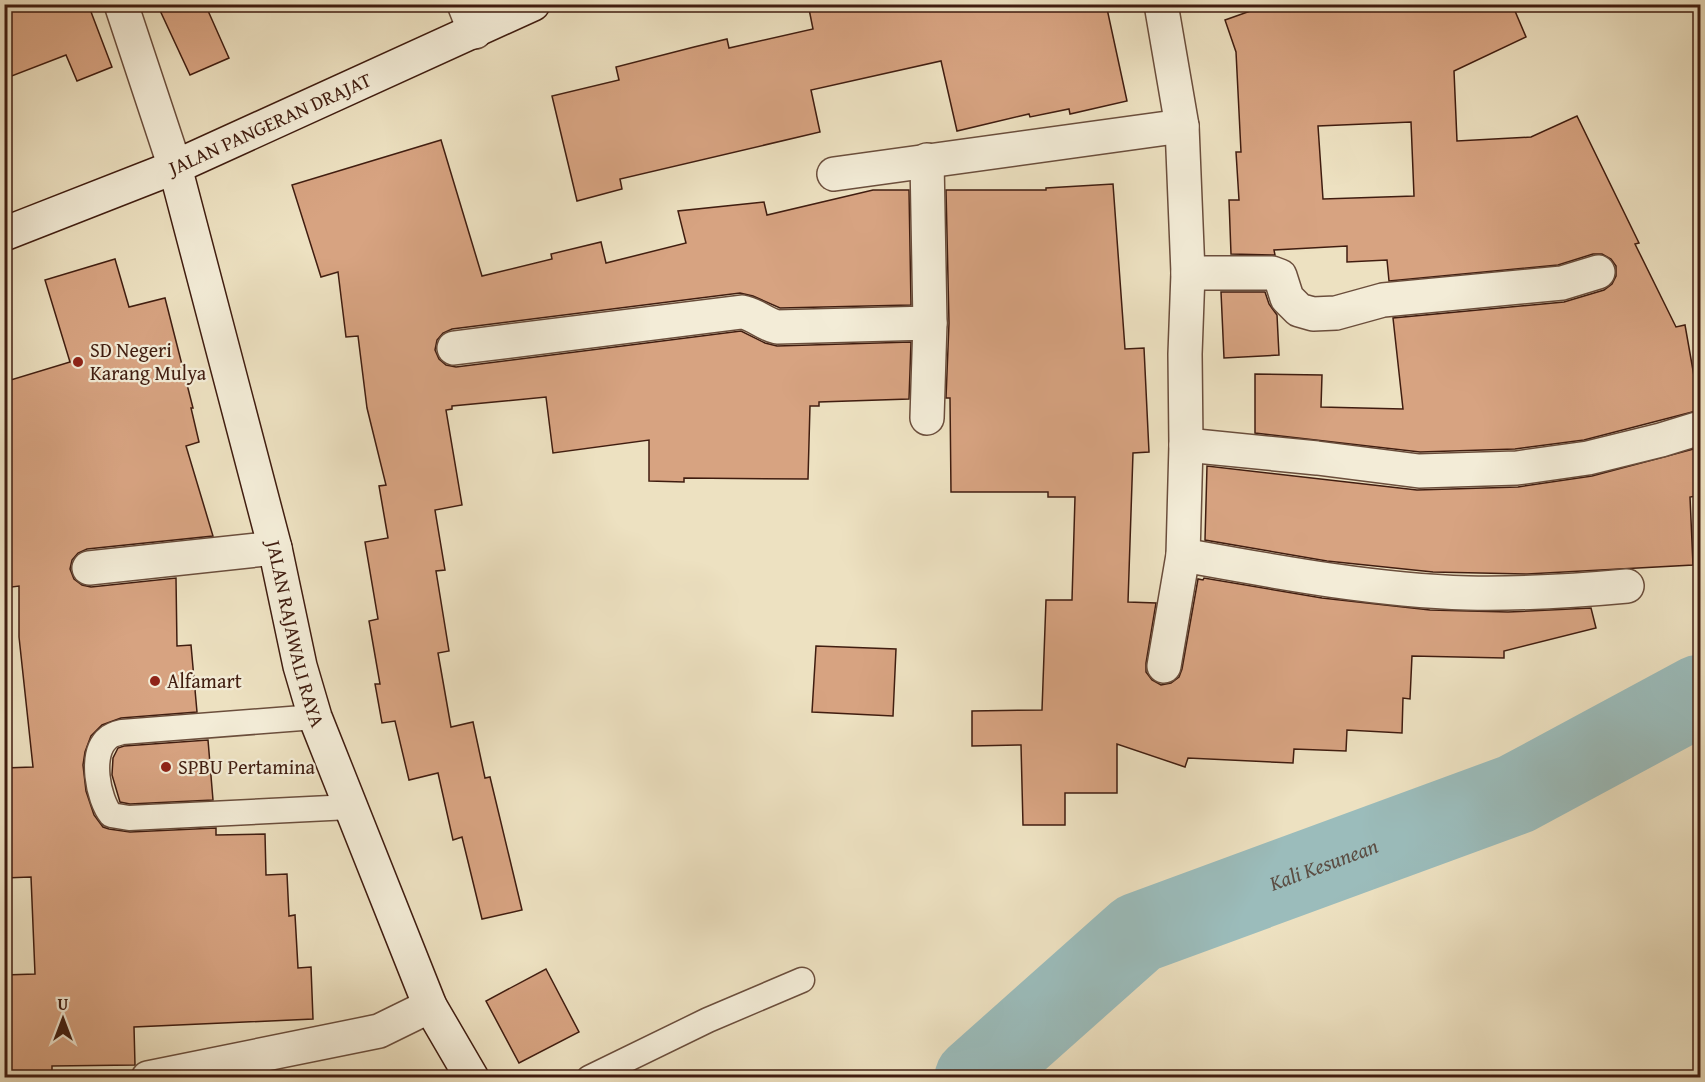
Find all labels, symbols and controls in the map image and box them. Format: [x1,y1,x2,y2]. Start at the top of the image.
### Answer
street label: JALAN PANGERAN DRAJAT [161,64,376,183]
place label: SD Negeri Karang Mulya [90,335,207,387]
marker: SD Negeri Karang Mulya [71,355,85,369]
street label: JALAN RAJAWALI RAYA [259,534,333,731]
place label: Alfamart [167,666,242,695]
marker: Alfamart [148,674,162,688]
place label: SPBU Pertamina [178,752,316,781]
marker: SPBU Pertamina [159,760,173,774]
water label: Kali Kesunean [1264,830,1383,899]
north arrow [33,989,93,1049]
text: U [58,992,69,1016]

